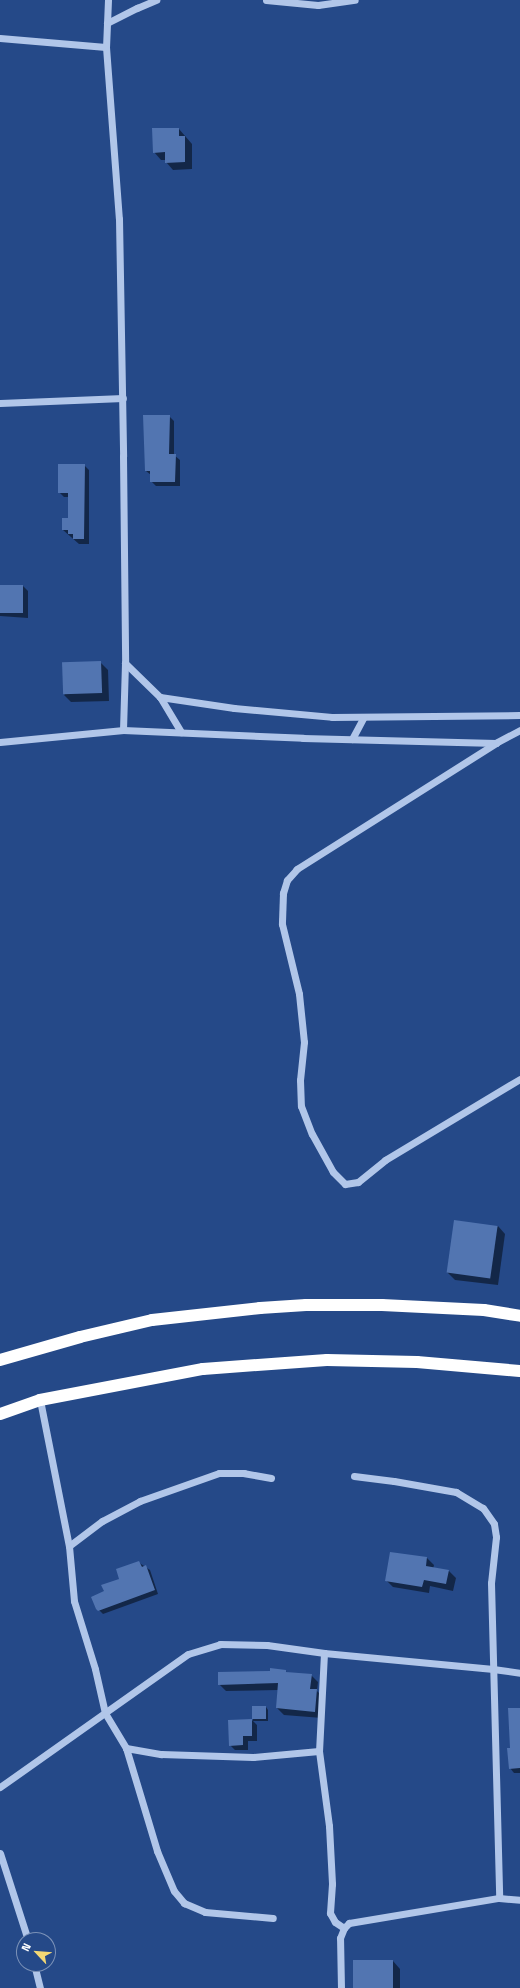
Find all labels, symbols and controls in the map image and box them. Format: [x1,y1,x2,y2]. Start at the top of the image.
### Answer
north arrow [16,1932,56,1972]
text: N [18,1941,34,1954]

